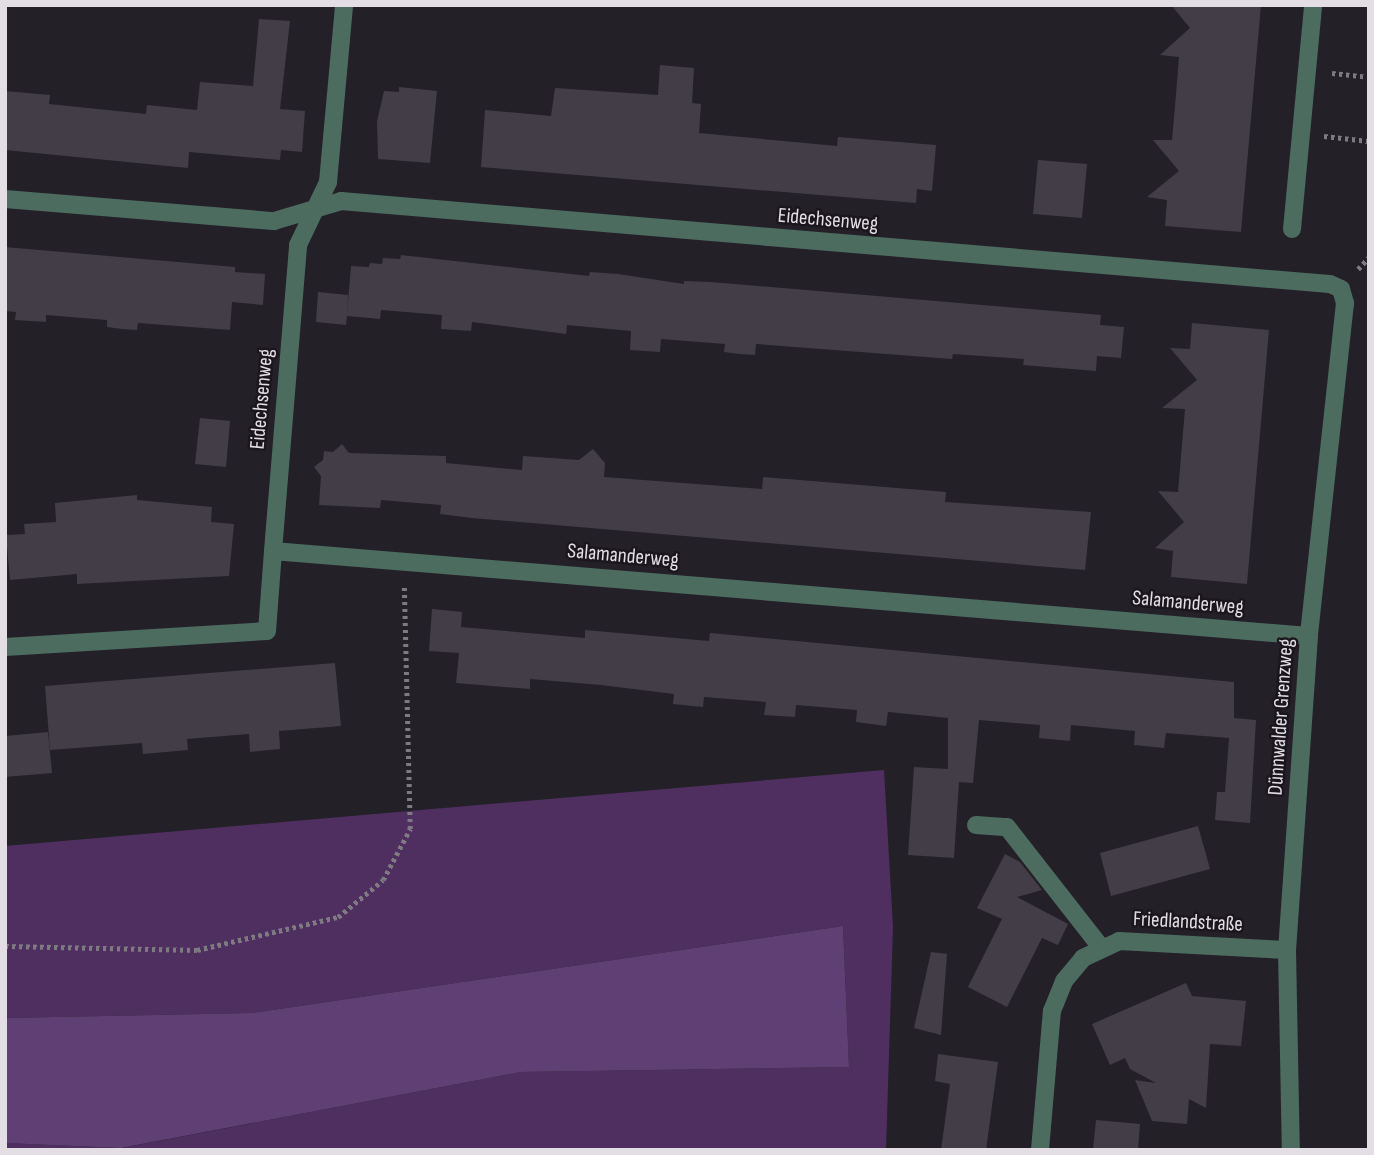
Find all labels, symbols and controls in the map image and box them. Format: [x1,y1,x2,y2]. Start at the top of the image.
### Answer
street label: Eidechsenweg [777,203,879,237]
street label: Eidechsenweg [245,348,279,450]
street label: Salamanderweg [566,539,680,573]
street label: Salamanderweg [1131,586,1245,620]
street label: Dünnwalder Grenzweg [1263,638,1299,796]
street label: Friedlandstraße [1133,907,1243,937]

